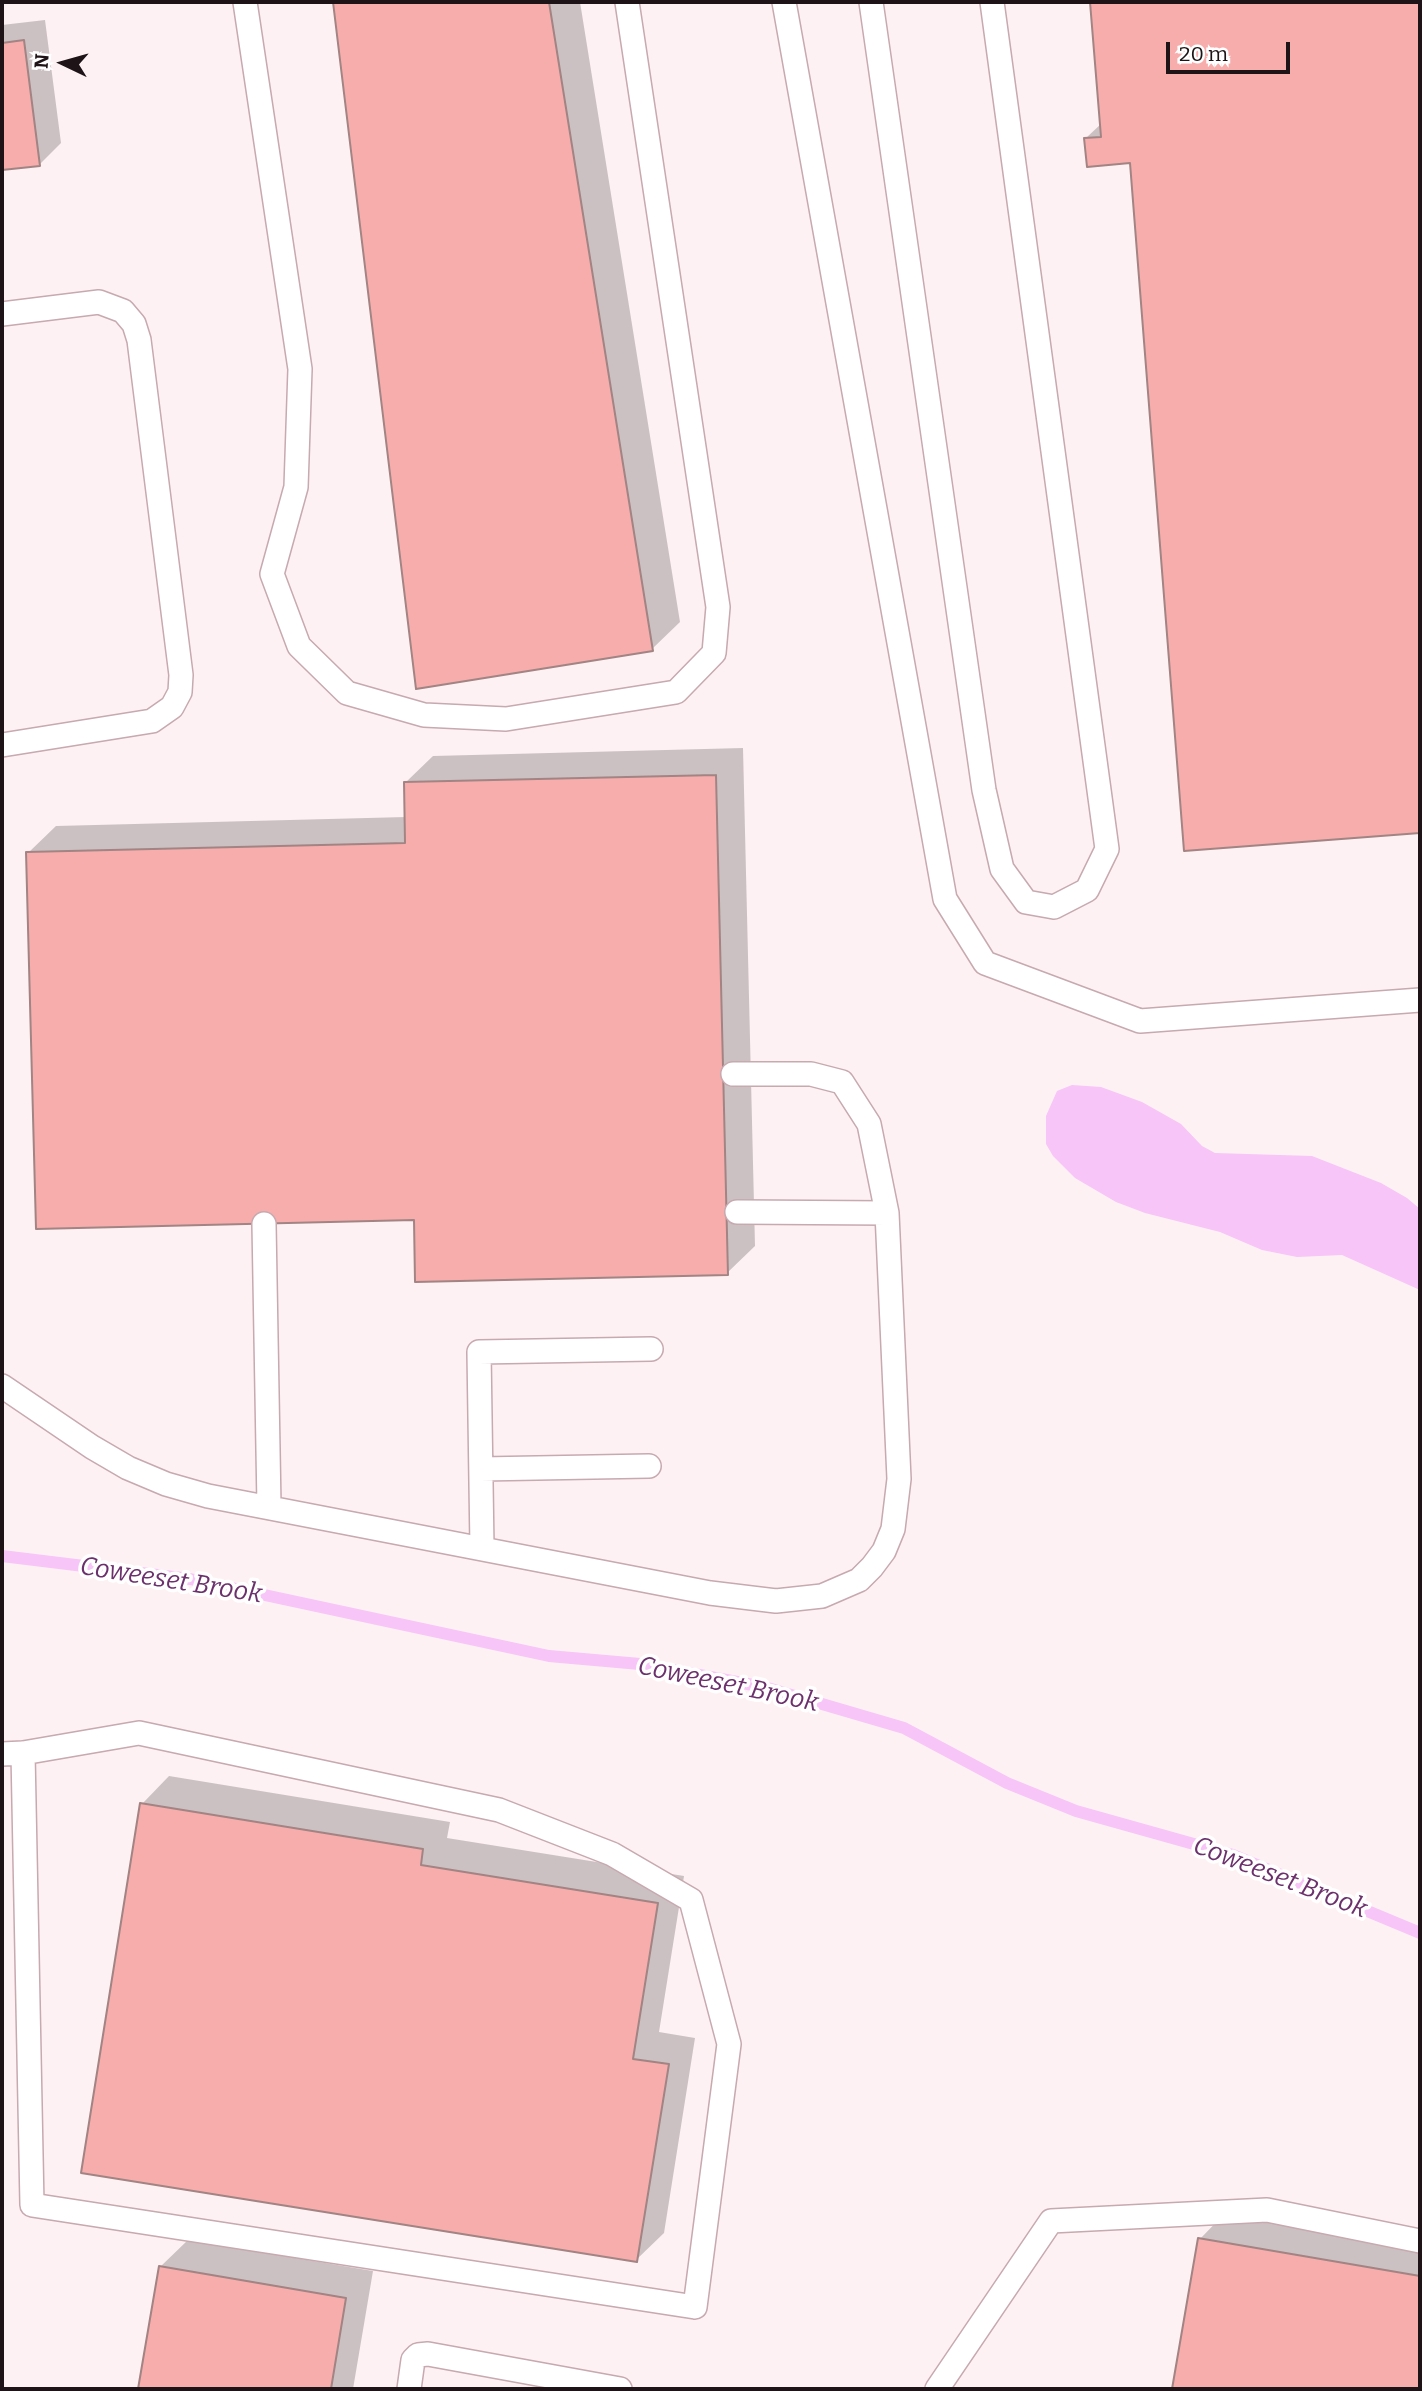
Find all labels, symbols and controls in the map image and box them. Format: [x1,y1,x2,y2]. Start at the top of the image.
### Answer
north arrow [28,28,98,98]
scale bar [1170,28,1294,72]
text: 20 m [1179,41,1228,67]
text: N [29,53,54,69]
water label: Coweeset Brook [78,1551,264,1611]
water label: Coweeset Brook [635,1651,821,1719]
water label: Coweeset Brook [1189,1830,1371,1926]

